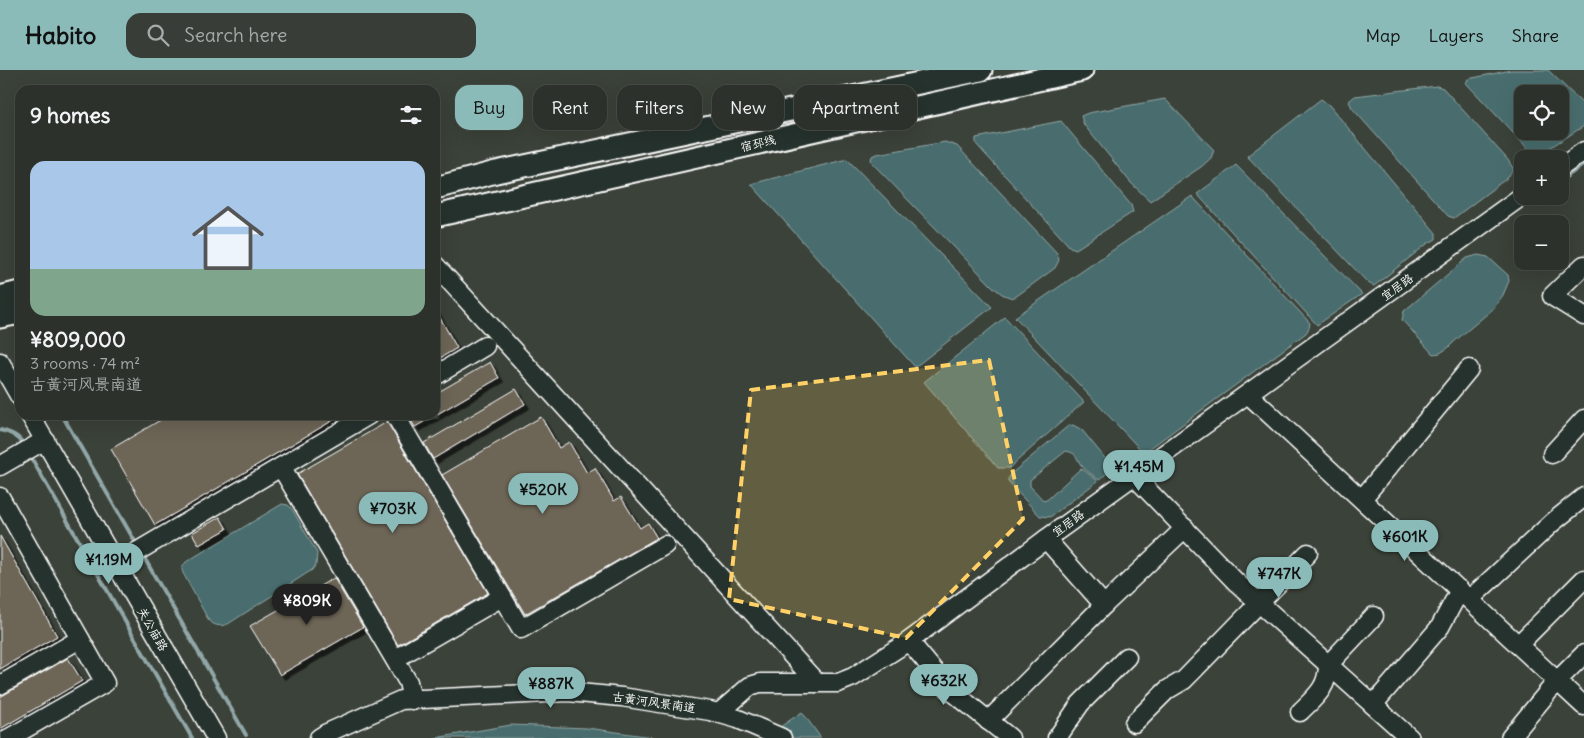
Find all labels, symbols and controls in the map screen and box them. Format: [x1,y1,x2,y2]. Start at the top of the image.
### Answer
search box [126,13,476,58]
text: Habito [25,20,96,50]
icon: search [144,21,172,49]
text: Search here [184,23,287,47]
text: Map [1365,24,1400,47]
text: Layers [1428,24,1484,47]
text: Share [1512,24,1559,47]
chip: Buy [455,85,523,130]
chip: Rent [533,85,607,130]
chip: Filters [617,85,702,130]
chip: New [712,85,784,130]
chip: Apartment [794,85,917,130]
map controls [1514,85,1569,270]
button: locate [1514,85,1569,140]
icon: filters [397,101,425,129]
text: 9 homes [30,102,110,129]
street label: 宿邳线 [739,132,777,154]
button: + [1514,150,1569,205]
icon: home [183,193,273,283]
button: − [1514,215,1569,270]
street label: 宜居路 [1378,270,1416,304]
text: ¥809,000 [30,326,126,353]
text: 3 rooms · 74 m² [30,353,140,373]
text: 古黄河风景南道 [30,374,142,394]
pin: ¥1.45M [1098,450,1180,492]
text: ¥1.45M [1114,456,1164,476]
pin: ¥520K [508,472,578,515]
text: ¥520K [519,479,567,499]
pin: ¥703K [358,492,428,534]
text: ¥703K [370,498,416,518]
street label: 宜居路 [1049,506,1087,540]
pin: ¥601K [1370,520,1440,562]
text: ¥601K [1382,526,1428,546]
pin: ¥1.19M [68,542,150,585]
text: ¥1.19M [86,549,132,569]
pin: ¥747K [1244,556,1314,599]
text: ¥747K [1257,563,1301,583]
pin: ¥809K [272,584,342,626]
text: ¥809K [283,590,331,610]
street label: 关公庙路 [135,604,171,654]
pin: ¥632K [909,664,979,706]
pin: ¥887K [516,666,586,709]
text: ¥632K [921,670,967,690]
text: ¥887K [528,673,574,693]
street label: 古黄河风景南道 [611,689,697,715]

